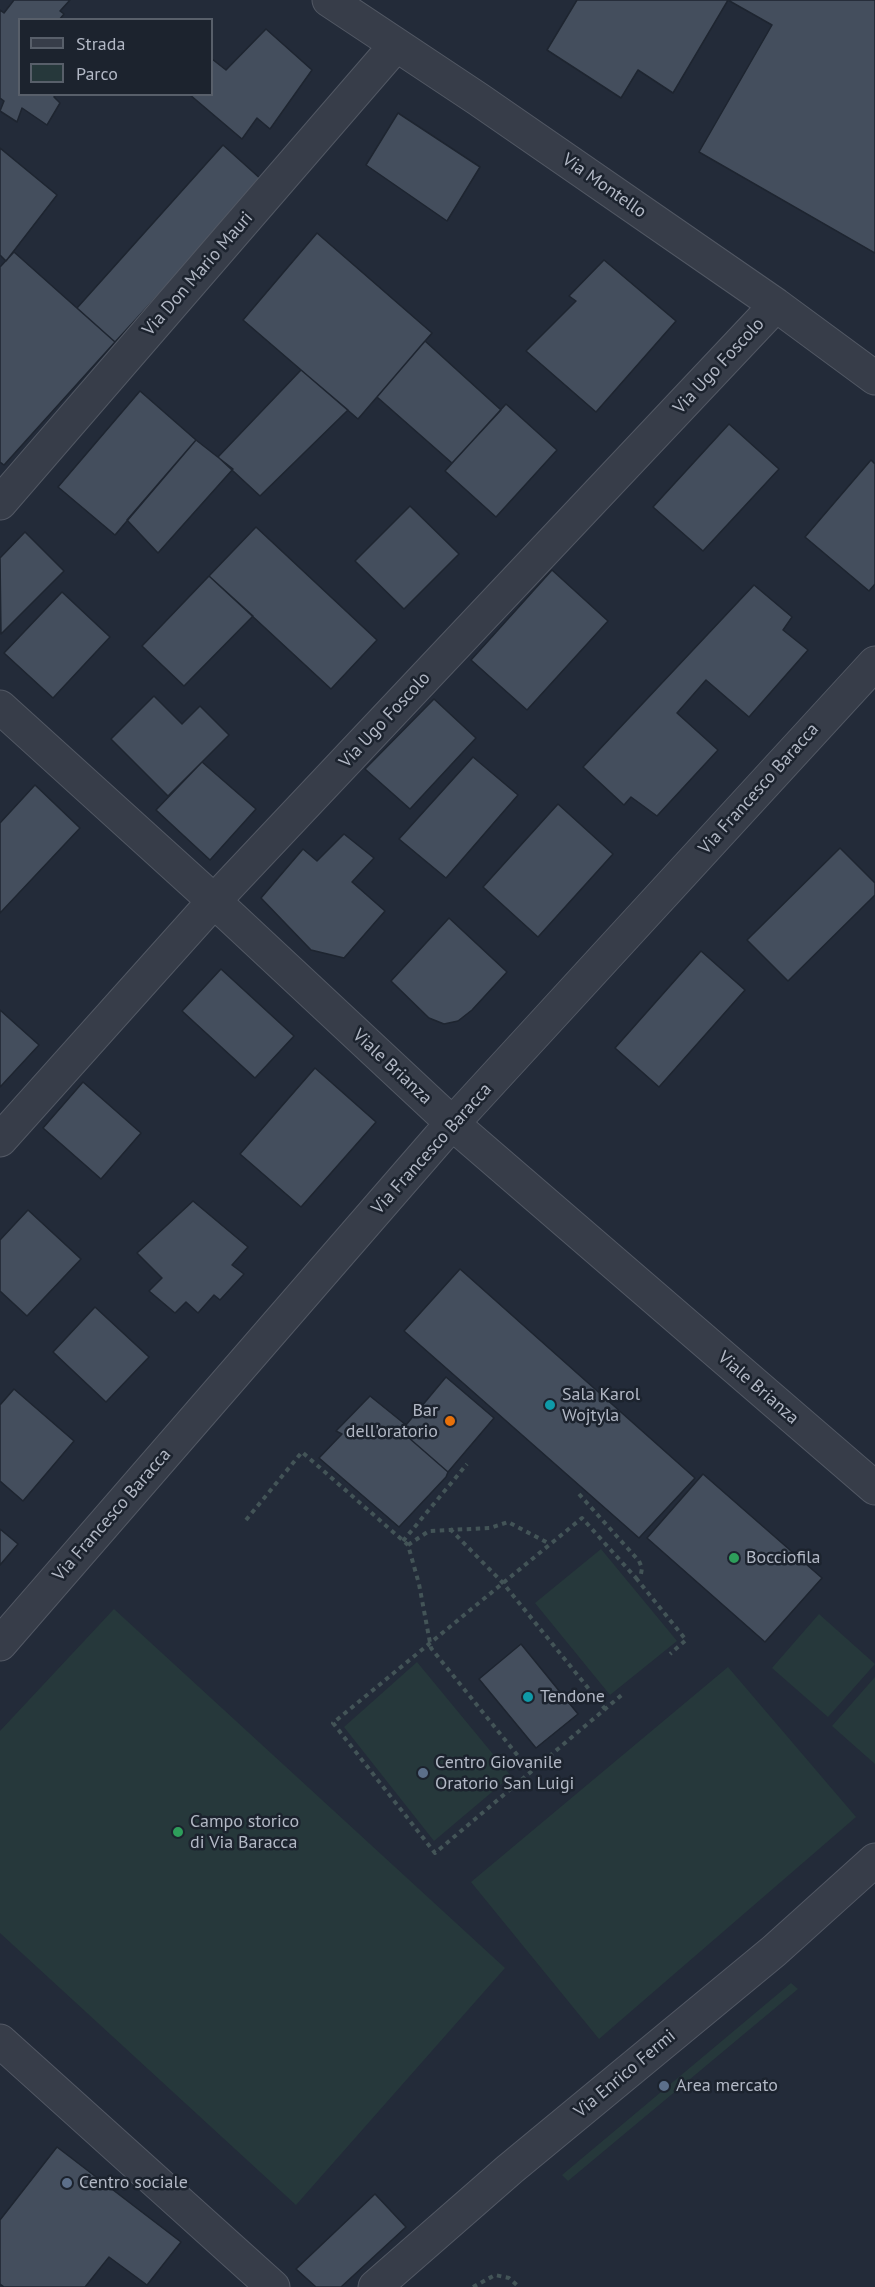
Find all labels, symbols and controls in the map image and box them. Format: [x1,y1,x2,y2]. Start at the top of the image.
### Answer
legend [18,18,213,96]
text: Strada [76,32,125,55]
text: Parco [76,62,118,85]
street label: Via Montello [558,149,650,223]
street label: Via Don Mario Mauri [138,208,258,340]
street label: Via Ugo Foscolo [669,314,769,418]
street label: Via Ugo Foscolo [335,668,435,772]
street label: Via Francesco Baracca [694,719,824,859]
street label: Viale Brianza [348,1025,436,1109]
street label: Via Francesco Baracca [367,1079,497,1219]
street label: Viale Brianza [713,1347,803,1429]
place label: Sala Karol Wojtyla [562,1384,640,1426]
marker: Sala Karol Wojtyla [543,1398,557,1412]
place label: Bar dell'oratorio [346,1400,438,1442]
marker: Bar dell'oratorio [443,1414,457,1428]
street label: Via Francesco Baracca [48,1444,176,1586]
place label: Bocciofila [746,1547,820,1569]
marker: Bocciofila [727,1551,741,1565]
place label: Tendone [540,1686,605,1708]
marker: Tendone [521,1690,535,1704]
place label: Centro Giovanile Oratorio San Luigi [435,1752,574,1794]
marker: Centro Giovanile Oratorio San Luigi [416,1766,430,1780]
place label: Campo storico di Via Baracca [190,1811,299,1854]
marker: Campo storico di Via Baracca [171,1825,185,1839]
street label: Via Enrico Fermi [570,2025,680,2123]
place label: Area mercato [676,2075,778,2097]
marker: Area mercato [657,2079,671,2093]
place label: Centro sociale [79,2172,188,2194]
marker: Centro sociale [60,2176,74,2190]

